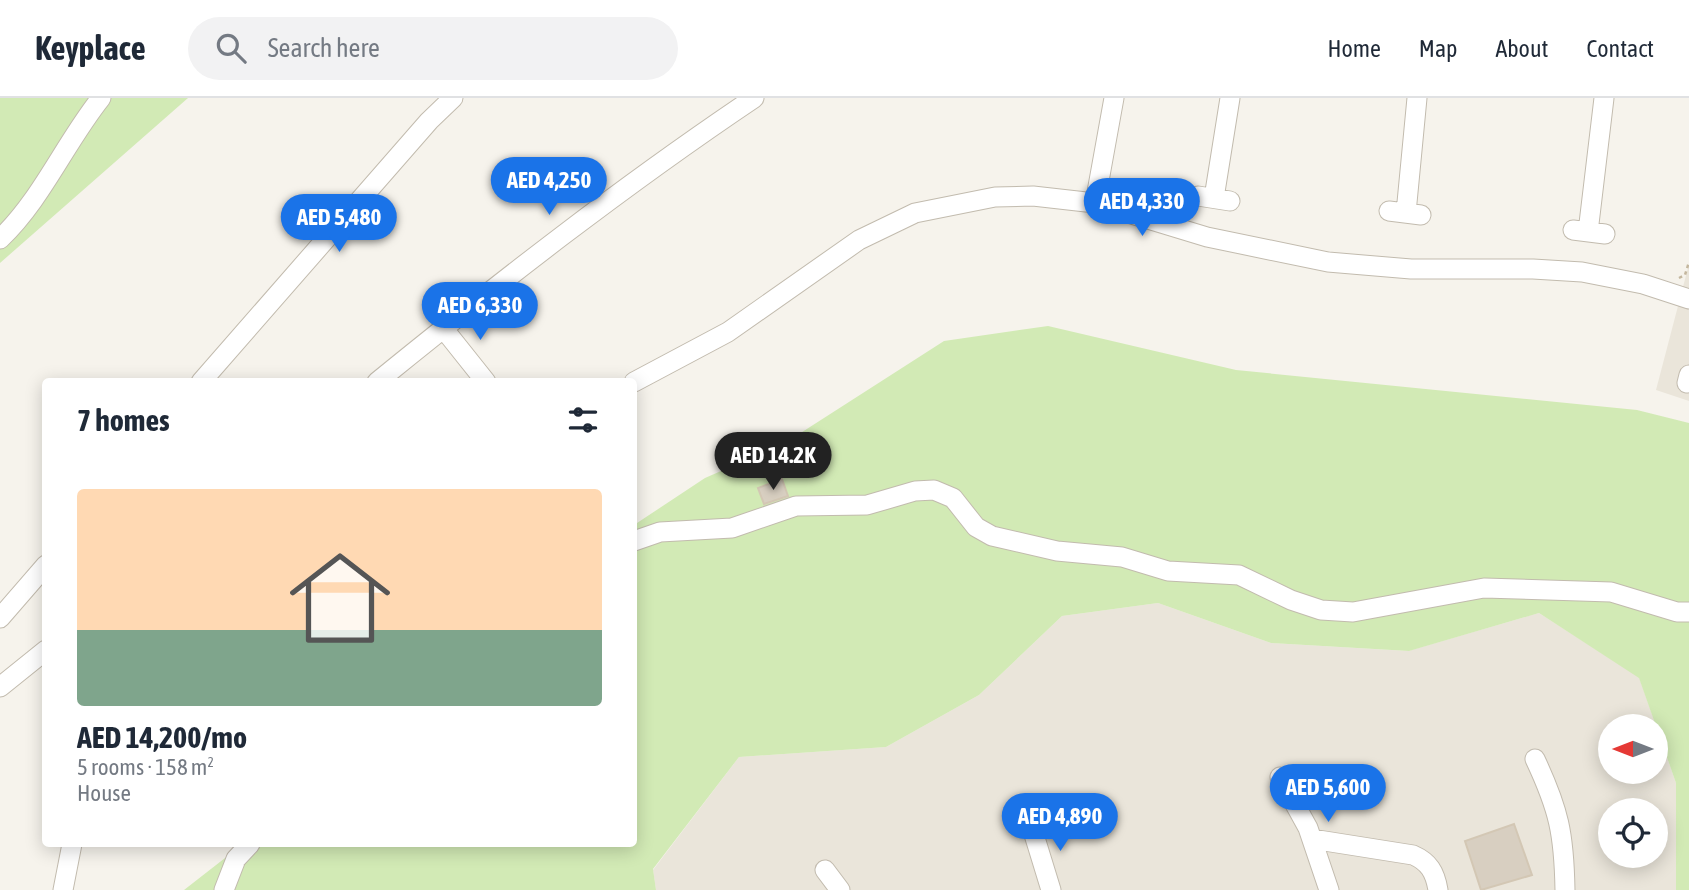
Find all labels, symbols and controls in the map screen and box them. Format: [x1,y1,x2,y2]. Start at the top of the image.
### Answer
search box [188,17,678,80]
text: Keyplace [35,29,146,67]
icon: search [212,29,250,67]
text: Search here [268,33,380,63]
text: Home [1327,35,1381,62]
text: Map [1419,35,1457,62]
text: About [1495,35,1548,62]
text: Contact [1586,35,1654,62]
pin: AED 4,250 [469,158,629,217]
text: AED 4,250 [507,167,591,193]
pin: AED 4,330 [1062,178,1222,238]
text: AED 4,330 [1100,188,1184,214]
pin: AED 5,480 [259,194,419,254]
text: AED 5,480 [297,204,381,230]
pin: AED 6,330 [400,282,560,342]
text: AED 6,330 [438,292,522,318]
icon: filters [564,401,602,439]
text: 7 homes [77,403,170,437]
pin: AED 14.2K [693,432,853,492]
text: AED 14.2K [731,442,815,468]
icon: home [277,535,403,661]
north arrow [1598,714,1668,784]
map controls [1598,714,1668,868]
text: AED 14,200/mo [77,720,247,754]
text: 5 rooms · 158 m² [77,754,214,780]
pin: AED 5,600 [1248,764,1408,824]
text: AED 5,600 [1286,774,1370,800]
text: House [77,780,131,806]
pin: AED 4,890 [980,794,1140,853]
button: locate [1598,798,1668,868]
text: AED 4,890 [1018,803,1102,829]

